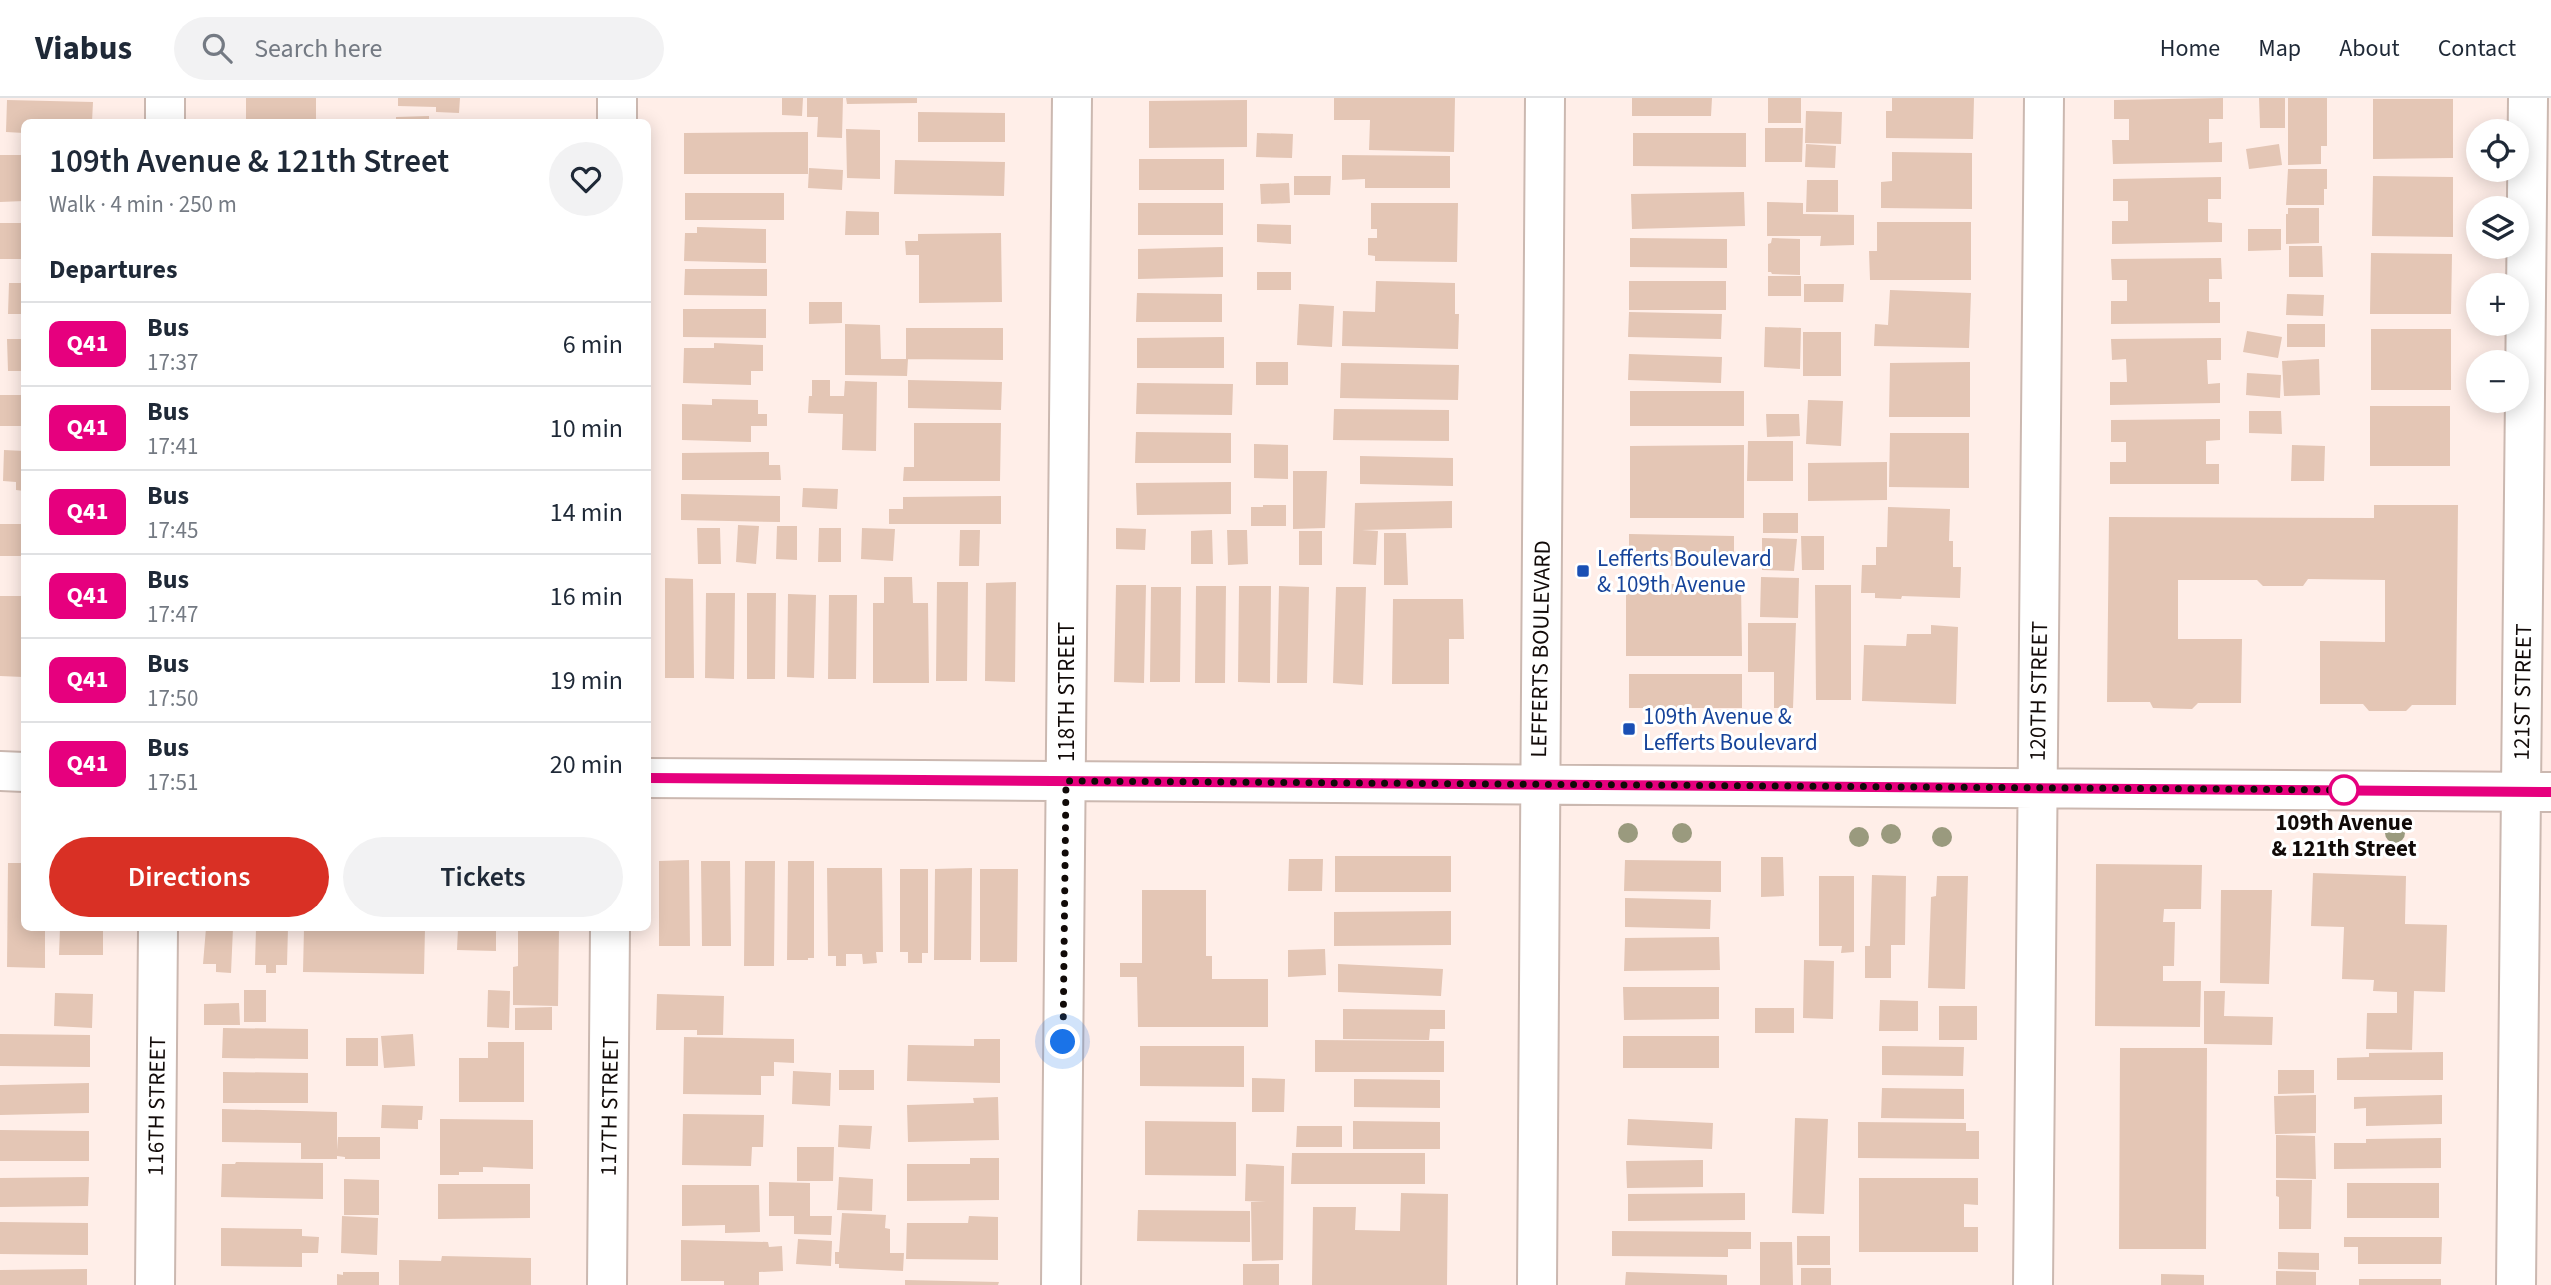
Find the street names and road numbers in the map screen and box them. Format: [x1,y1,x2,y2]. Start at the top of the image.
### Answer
street label: LEFFERTS BOULEVARD [1522,540,1559,758]
street label: 120TH STREET [2021,621,2056,761]
street label: 118TH STREET [1050,622,1083,762]
street label: 121ST STREET [2505,623,2540,761]
street label: 116TH STREET [139,1036,174,1176]
street label: 117TH STREET [592,1036,627,1176]

